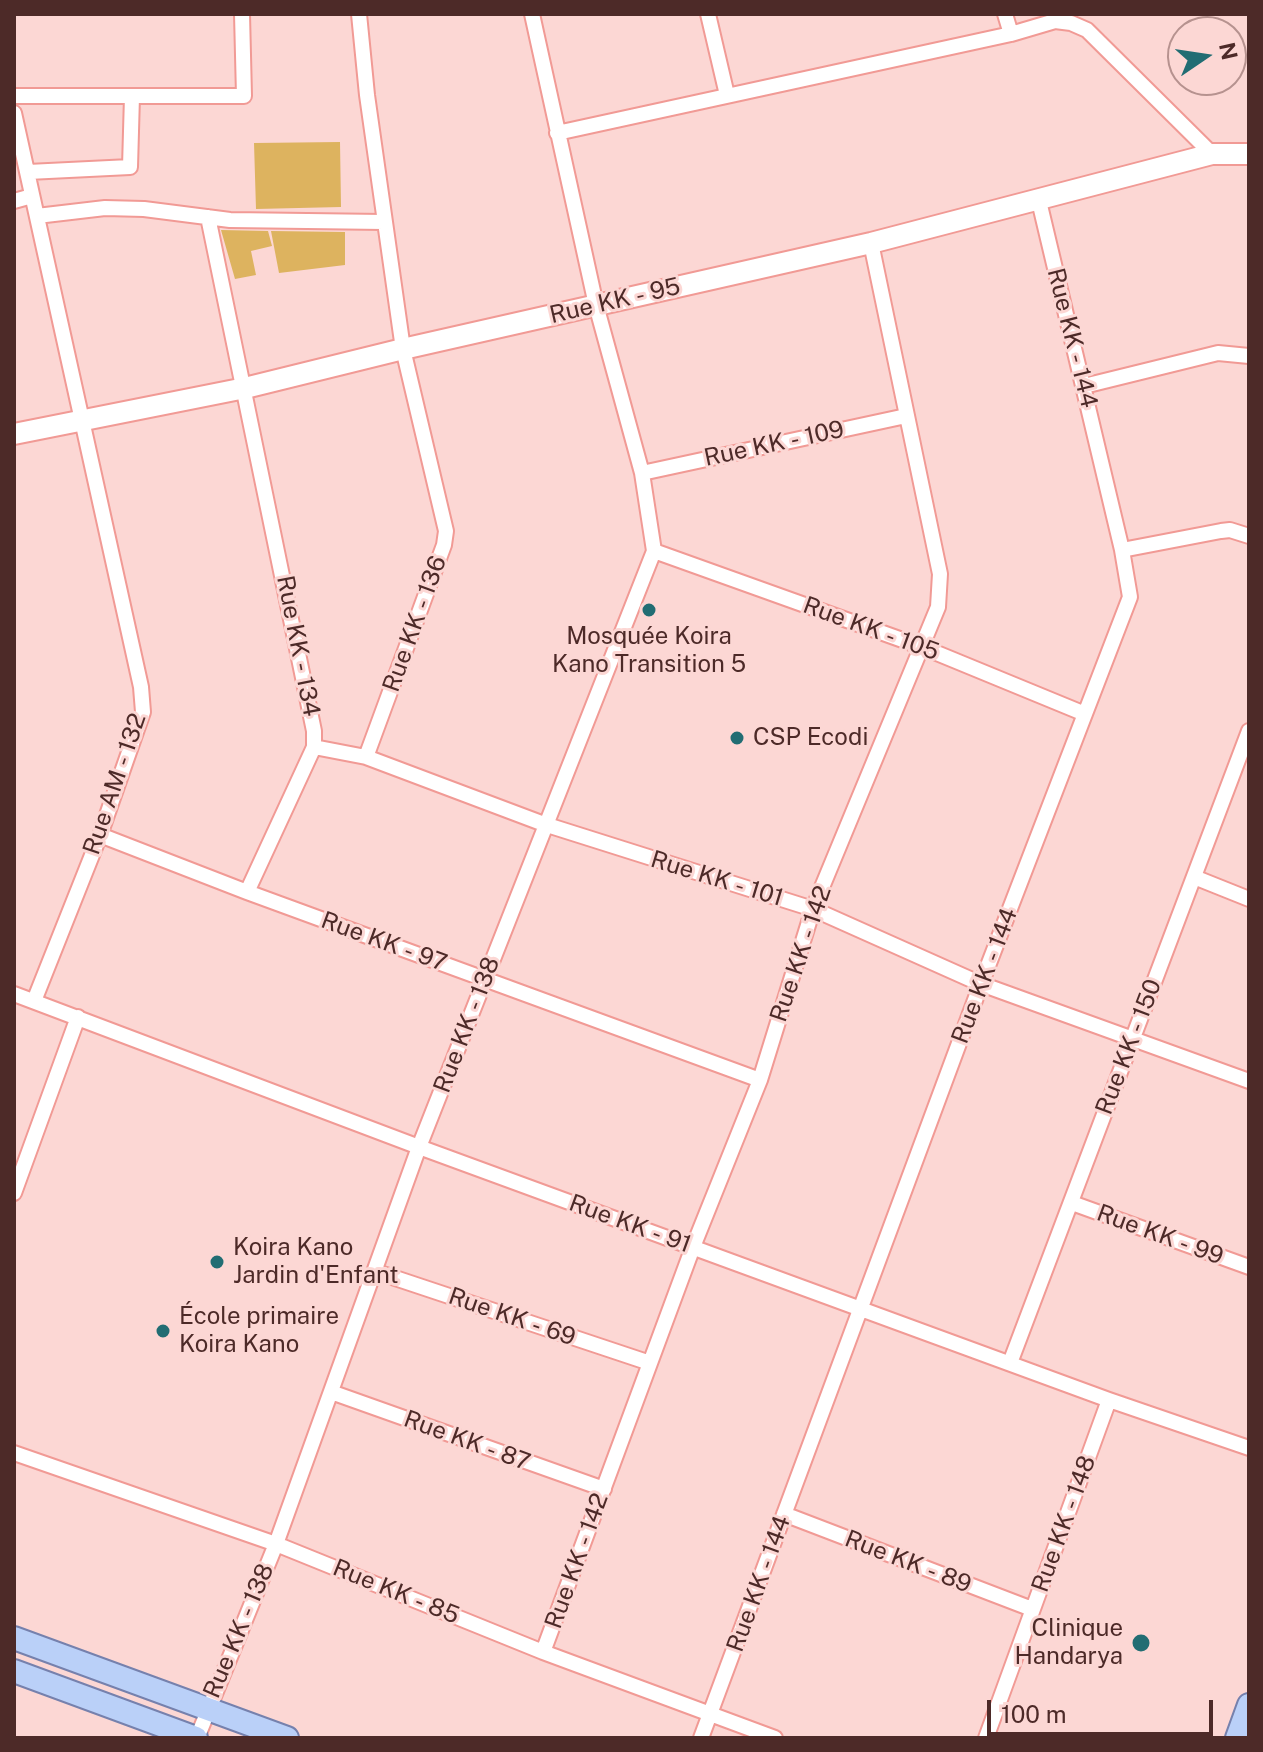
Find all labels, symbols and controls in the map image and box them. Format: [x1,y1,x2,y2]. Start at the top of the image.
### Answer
north arrow [1167,16,1247,96]
text: N [1214,40,1243,62]
street label: Rue KK - 144 [1041,265,1103,411]
street label: Rue KK - 95 [547,272,683,330]
street label: Rue KK - 109 [701,415,847,473]
street label: Rue KK - 136 [377,552,453,696]
street label: Rue KK - 134 [270,573,326,719]
street label: Rue KK - 105 [799,591,943,667]
marker: Mosquée Koira Kano Transition 5 [640,601,658,619]
place label: Mosquée Koira Kano Transition 5 [552,623,746,679]
street label: Rue AM - 132 [77,710,153,858]
place label: CSP Ecodi [753,724,868,752]
marker: CSP Ecodi [728,729,746,747]
street label: Rue KK - 101 [647,845,787,913]
street label: Rue KK - 142 [764,882,838,1026]
street label: Rue KK - 144 [946,904,1024,1048]
street label: Rue KK - 97 [317,906,451,978]
street label: Rue KK - 138 [428,953,506,1097]
street label: Rue KK - 150 [1090,975,1168,1119]
street label: Rue KK - 91 [565,1189,695,1259]
street label: Rue KK - 99 [1093,1199,1227,1271]
place label: Koira Kano Jardin d'Enfant [233,1234,399,1290]
marker: Koira Kano Jardin d'Enfant [208,1253,226,1271]
street label: Rue KK - 69 [445,1282,579,1352]
place label: École primaire Koira Kano [179,1303,339,1359]
marker: École primaire Koira Kano [154,1322,172,1340]
street label: Rue KK - 87 [400,1405,534,1477]
street label: Rue KK - 148 [1026,1452,1102,1596]
street label: Rue KK - 142 [539,1489,615,1633]
street label: Rue KK - 144 [721,1512,797,1656]
street label: Rue KK - 89 [841,1525,975,1599]
street label: Rue KK - 85 [329,1554,463,1630]
street label: Rue KK - 138 [198,1559,280,1703]
place label: Clinique Handarya [1014,1615,1123,1671]
marker: Clinique Handarya [1130,1632,1152,1654]
scale bar [991,1684,1217,1734]
text: 100 m [1001,1700,1067,1728]

